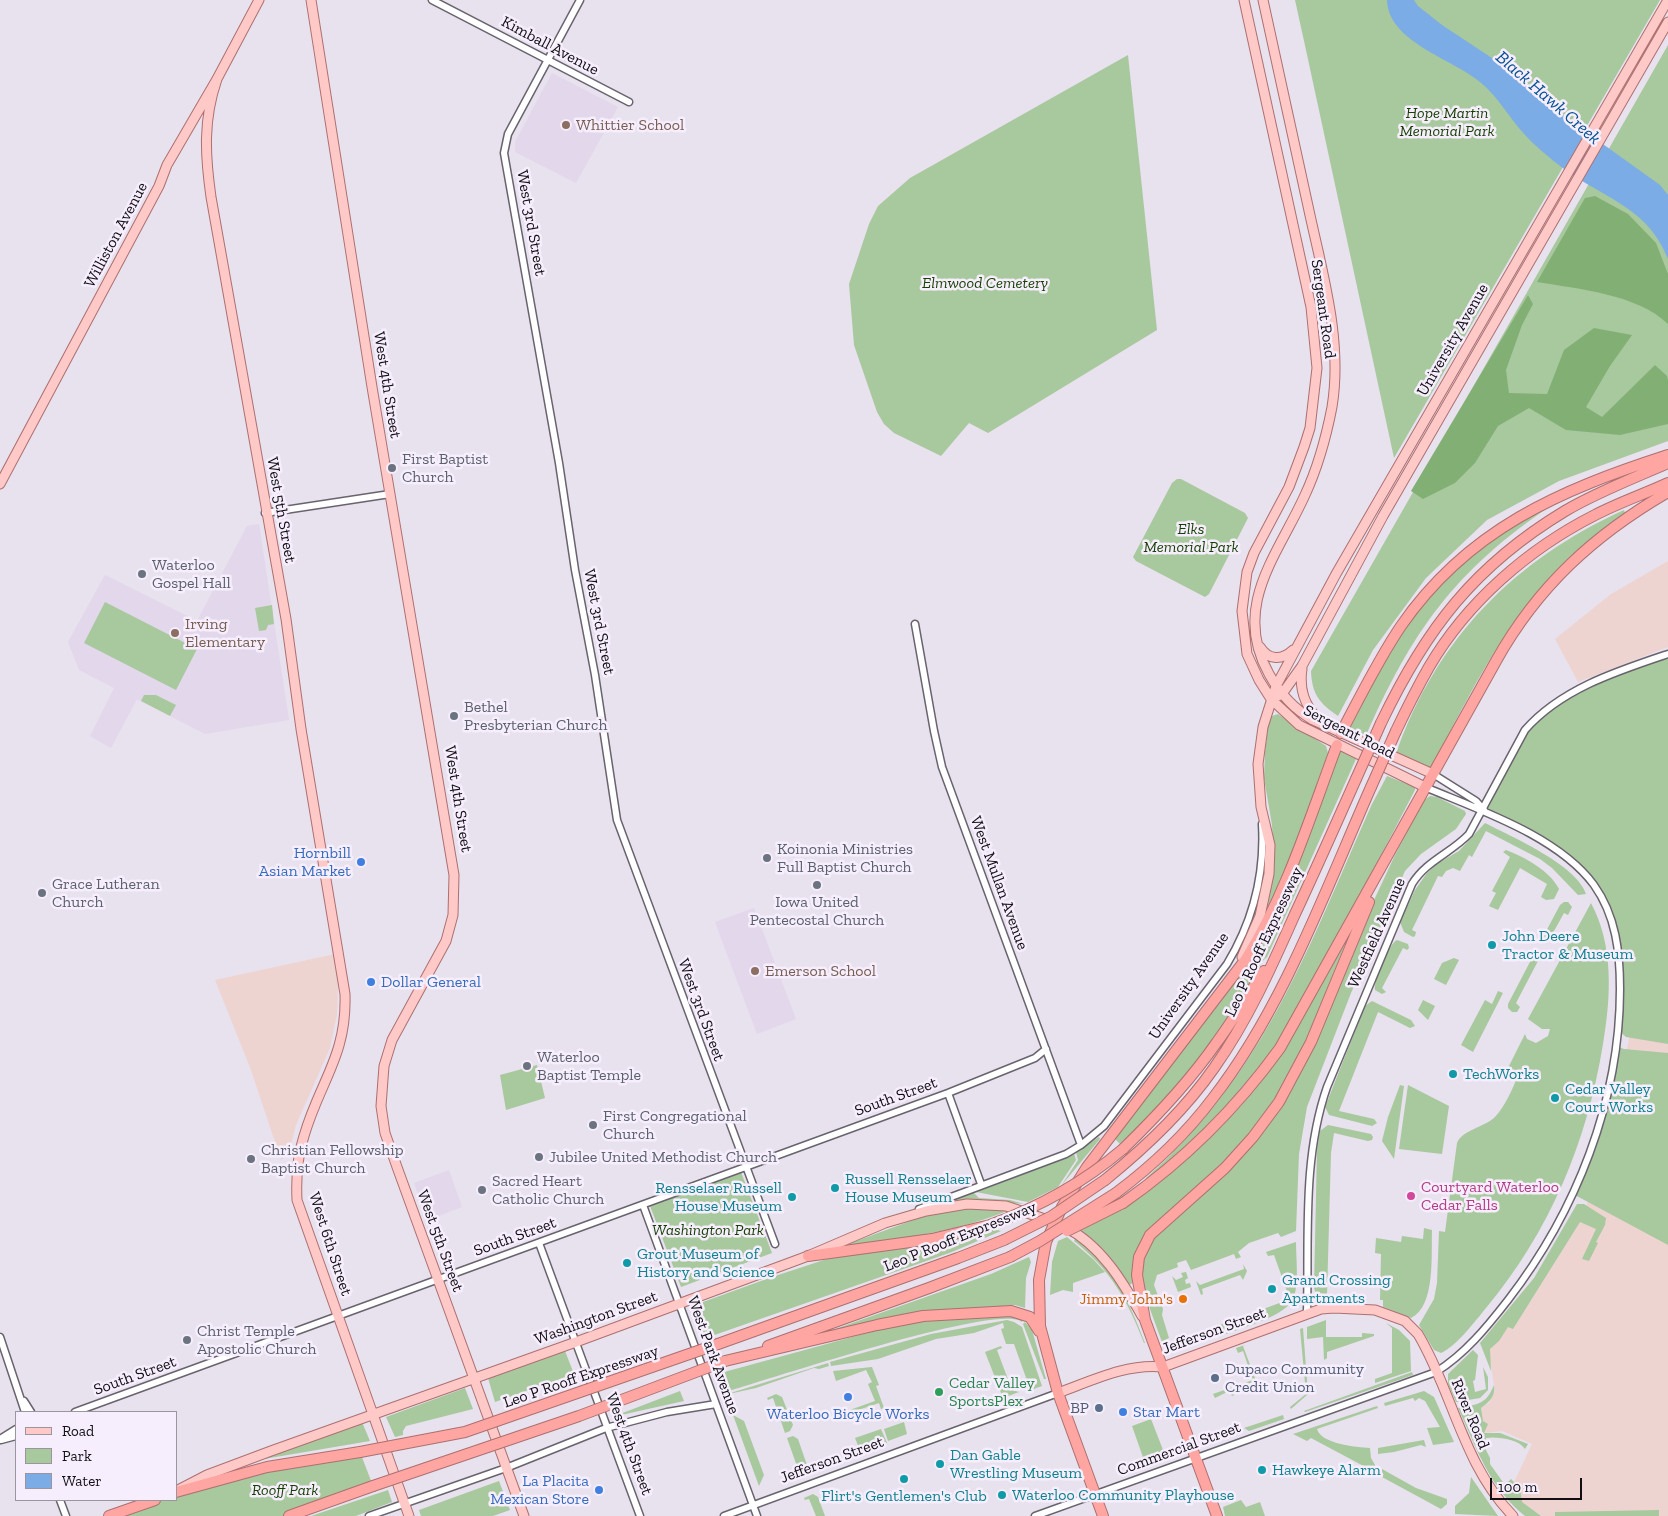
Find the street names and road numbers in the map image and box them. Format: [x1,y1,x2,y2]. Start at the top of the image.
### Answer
street label: Kimball Avenue [498,12,602,80]
street label: West 3rd Street [512,168,550,278]
street label: Williston Avenue [80,179,152,291]
street label: Sergeant Road [1307,258,1339,360]
street label: University Avenue [1413,280,1493,400]
street label: West 4th Street [369,330,405,440]
street label: West 5th Street [262,456,300,564]
street label: West 3rd Street [579,567,619,677]
street label: Sergeant Road [1300,701,1398,763]
street label: West 4th Street [440,744,476,854]
street label: West Mullan Avenue [966,814,1032,952]
street label: Leo P Rooff Expressway [1221,864,1307,1020]
street label: Westfield Avenue [1344,875,1410,991]
street label: University Avenue [1145,929,1233,1043]
street label: West 3rd Street [674,956,728,1064]
street label: South Street [852,1073,940,1121]
street label: West 5th Street [413,1187,467,1295]
street label: West 6th Street [304,1190,356,1298]
street label: Leo P Rooff Expressway [881,1198,1039,1276]
street label: South Street [471,1213,559,1261]
street label: Washington Street [532,1287,660,1349]
street label: West Park Avenue [683,1293,743,1417]
street label: Jefferson Street [1160,1303,1268,1359]
street label: Leo P Rooff Expressway [501,1341,661,1413]
street label: South Street [91,1352,179,1400]
street label: River Road [1447,1376,1493,1452]
street label: West 4th Street [602,1390,656,1498]
street label: Commercial Street [1115,1418,1243,1480]
street label: Jefferson Street [778,1432,886,1488]

